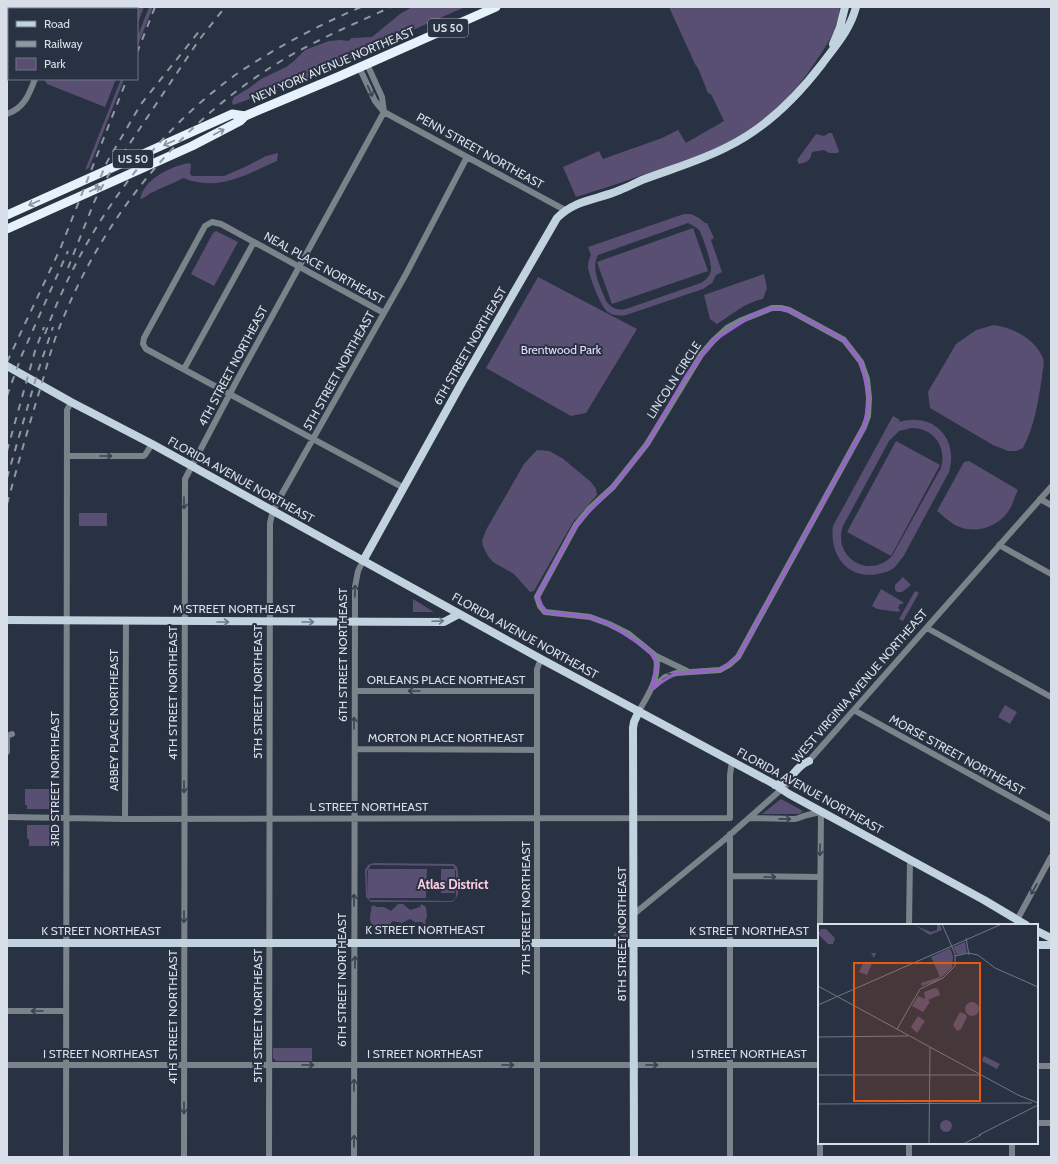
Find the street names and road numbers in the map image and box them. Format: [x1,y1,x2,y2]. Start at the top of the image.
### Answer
road number: US 50 [428,19,468,37]
street label: NEW YORK AVENUE NORTHEAST [249,23,417,106]
street label: PENN STREET NORTHEAST [414,109,547,192]
road number: US 50 [113,150,153,168]
street label: NEAL PLACE NORTHEAST [261,228,388,307]
street label: 6TH STREET NORTHEAST [430,283,510,408]
street label: 4TH STREET NORTHEAST [194,302,271,429]
street label: 5TH STREET NORTHEAST [299,308,378,433]
street label: LINCOLN CIRCLE [643,338,704,421]
street label: FLORIDA AVENUE NORTHEAST [166,433,317,526]
street label: 6TH STREET NORTHEAST [335,587,350,722]
street label: FLORIDA AVENUE NORTHEAST [450,589,601,682]
street label: M STREET NORTHEAST [173,601,296,616]
street label: WEST VIRGINIA AVENUE NORTHEAST [789,605,931,766]
street label: 5TH STREET NORTHEAST [250,624,265,759]
street label: 4TH STREET NORTHEAST [165,625,180,760]
street label: ABBEY PLACE NORTHEAST [106,648,121,791]
street label: ORLEANS PLACE NORTHEAST [367,672,526,687]
street label: 3RD STREET NORTHEAST [47,711,62,847]
street label: MORSE STREET NORTHEAST [887,711,1028,798]
street label: MORTON PLACE NORTHEAST [368,730,525,745]
street label: FLORIDA AVENUE NORTHEAST [735,744,886,837]
street label: L STREET NORTHEAST [310,799,429,814]
street label: 7TH STREET NORTHEAST [518,840,533,975]
street label: 8TH STREET NORTHEAST [614,866,629,1001]
street label: 6TH STREET NORTHEAST [334,912,349,1047]
street label: K STREET NORTHEAST [365,922,485,937]
street label: K STREET NORTHEAST [41,923,161,938]
street label: K STREET NORTHEAST [689,923,809,938]
street label: 5TH STREET NORTHEAST [250,948,265,1083]
street label: 4TH STREET NORTHEAST [165,949,180,1084]
street label: I STREET NORTHEAST [43,1046,160,1061]
street label: I STREET NORTHEAST [367,1046,484,1061]
street label: I STREET NORTHEAST [691,1046,808,1061]

